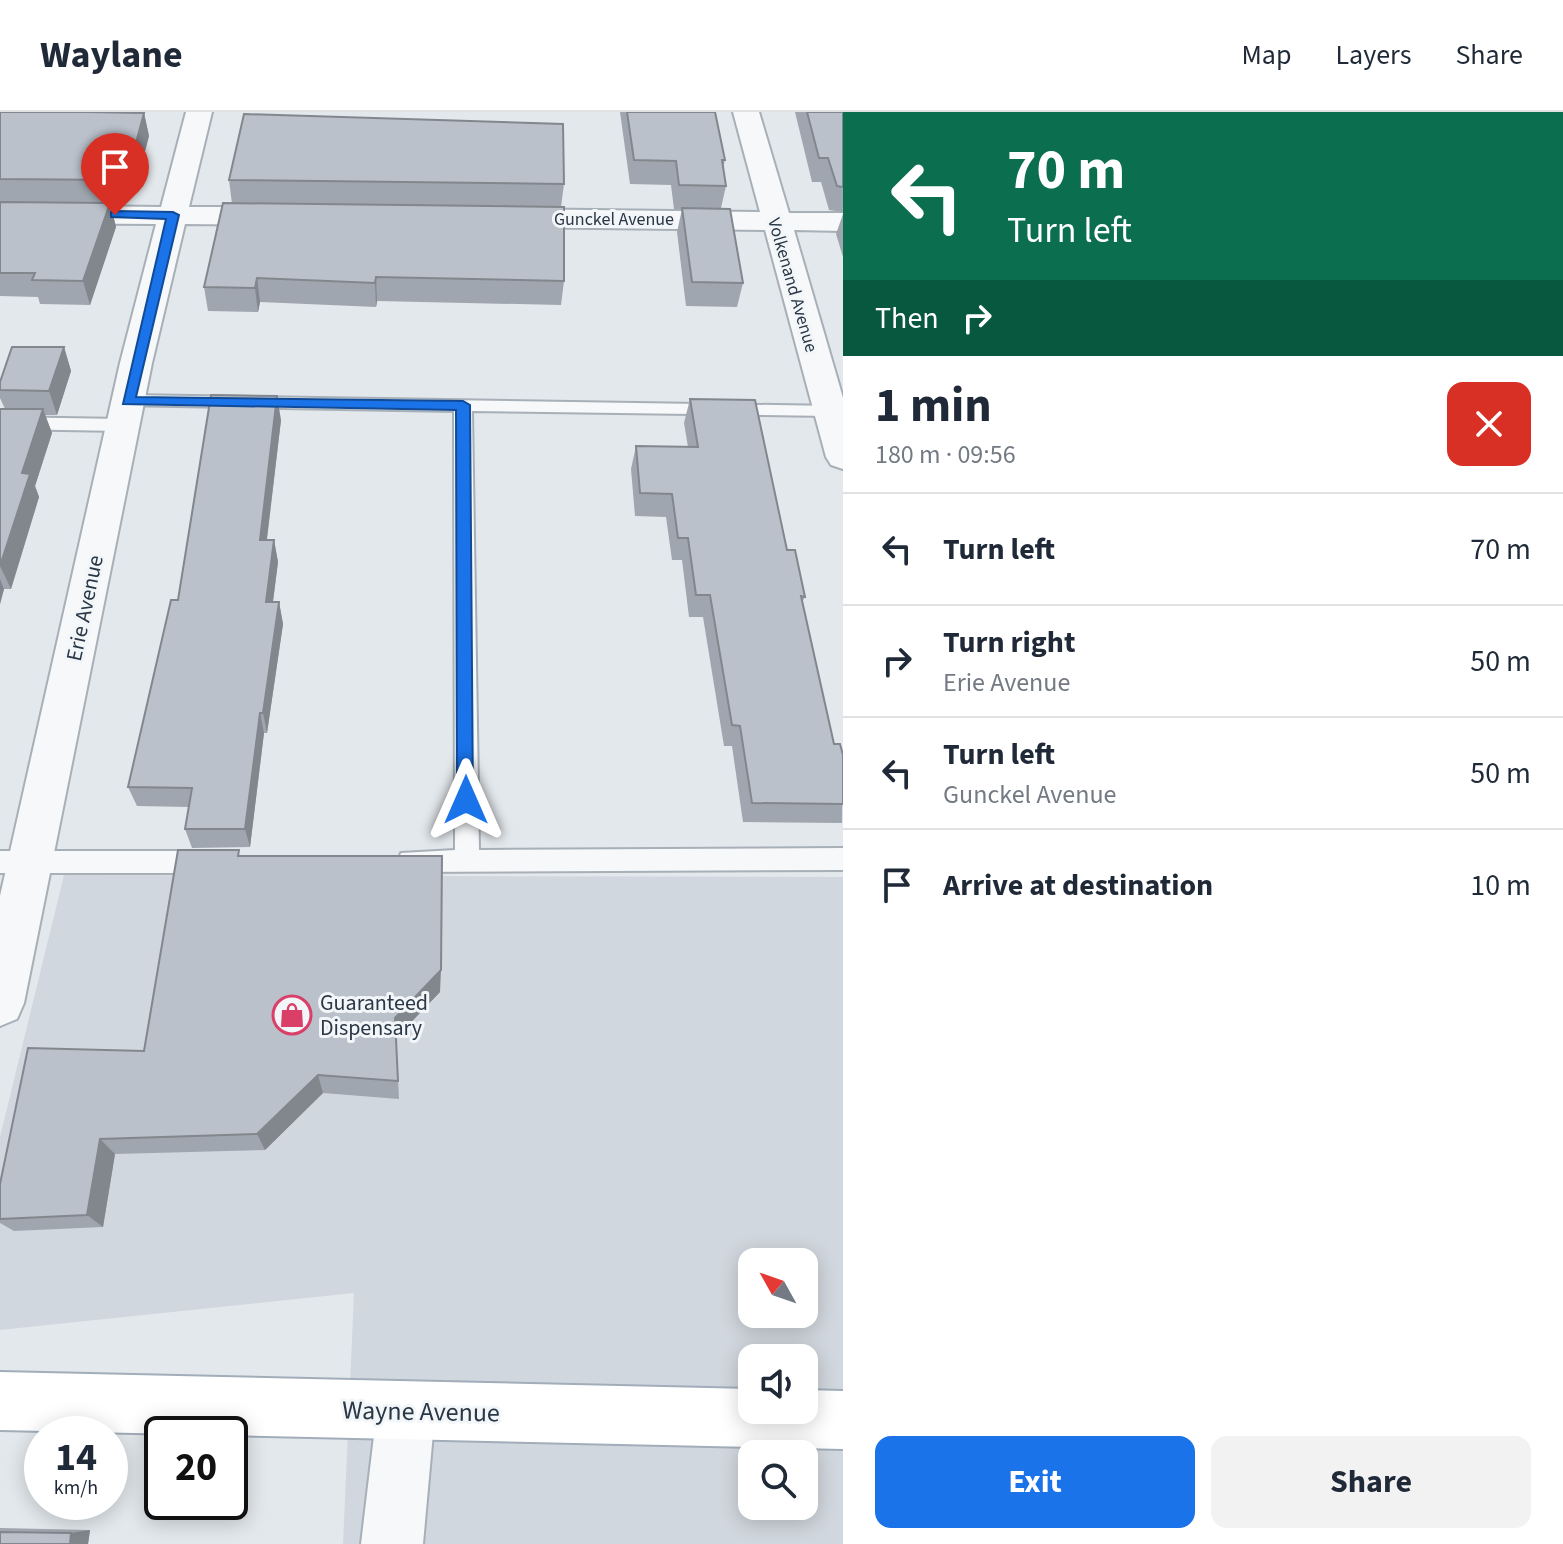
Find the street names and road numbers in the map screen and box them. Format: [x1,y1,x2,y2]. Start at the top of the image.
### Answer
street label: Gunckel Avenue [554,207,674,232]
street label: Volkenand Avenue [761,215,824,355]
street label: Erie Avenue [58,552,112,664]
street label: Wayne Avenue [342,1392,500,1431]

